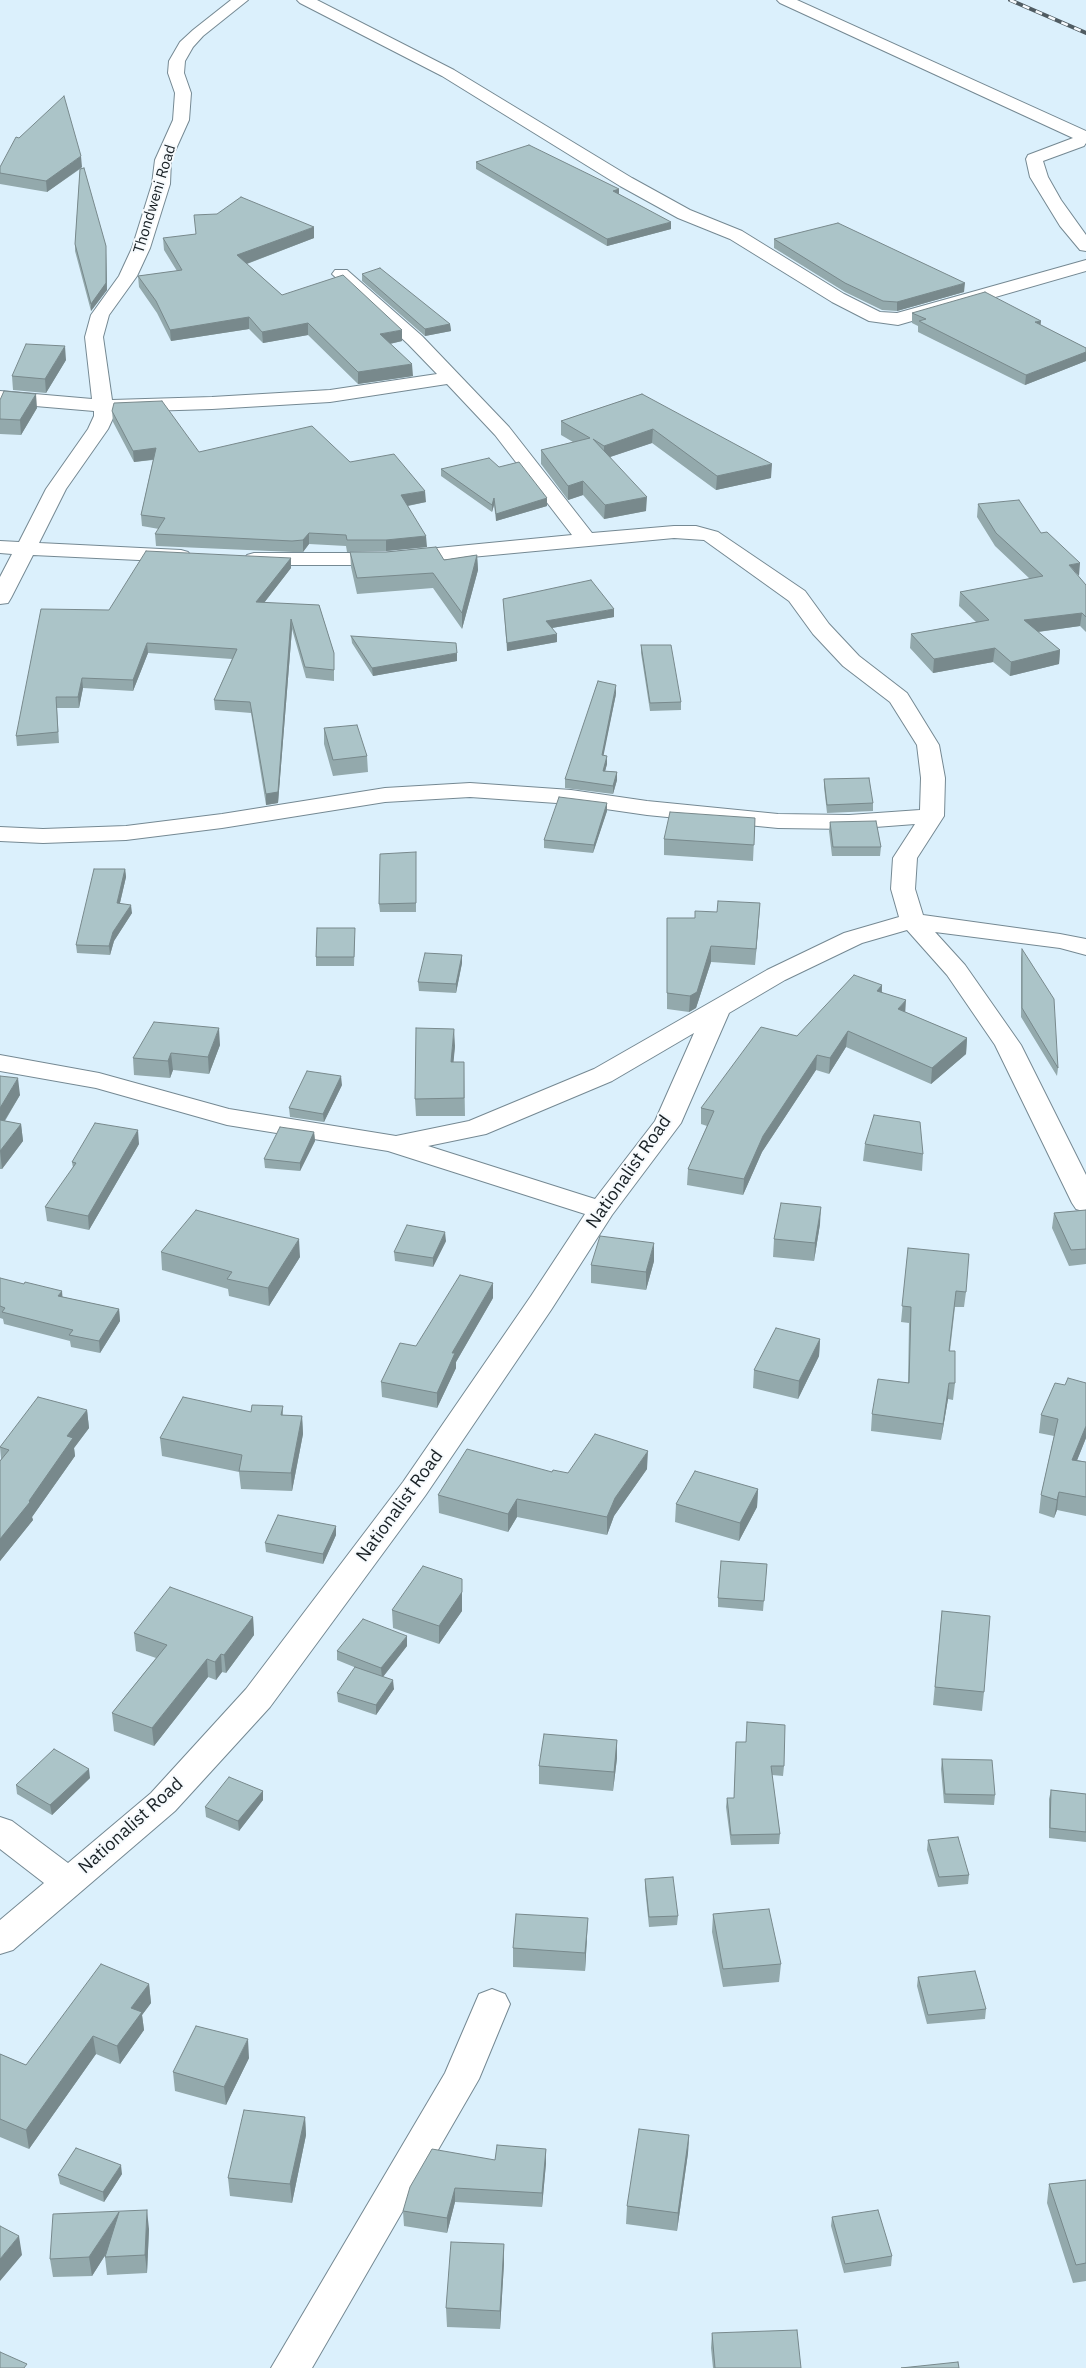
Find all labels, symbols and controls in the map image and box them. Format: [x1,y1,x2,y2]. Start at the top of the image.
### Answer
street label: Thondweni Road [130,142,180,256]
street label: Nationalist Road [582,1111,676,1233]
street label: Nationalist Road [352,1446,448,1566]
street label: Nationalist Road [74,1773,188,1879]

